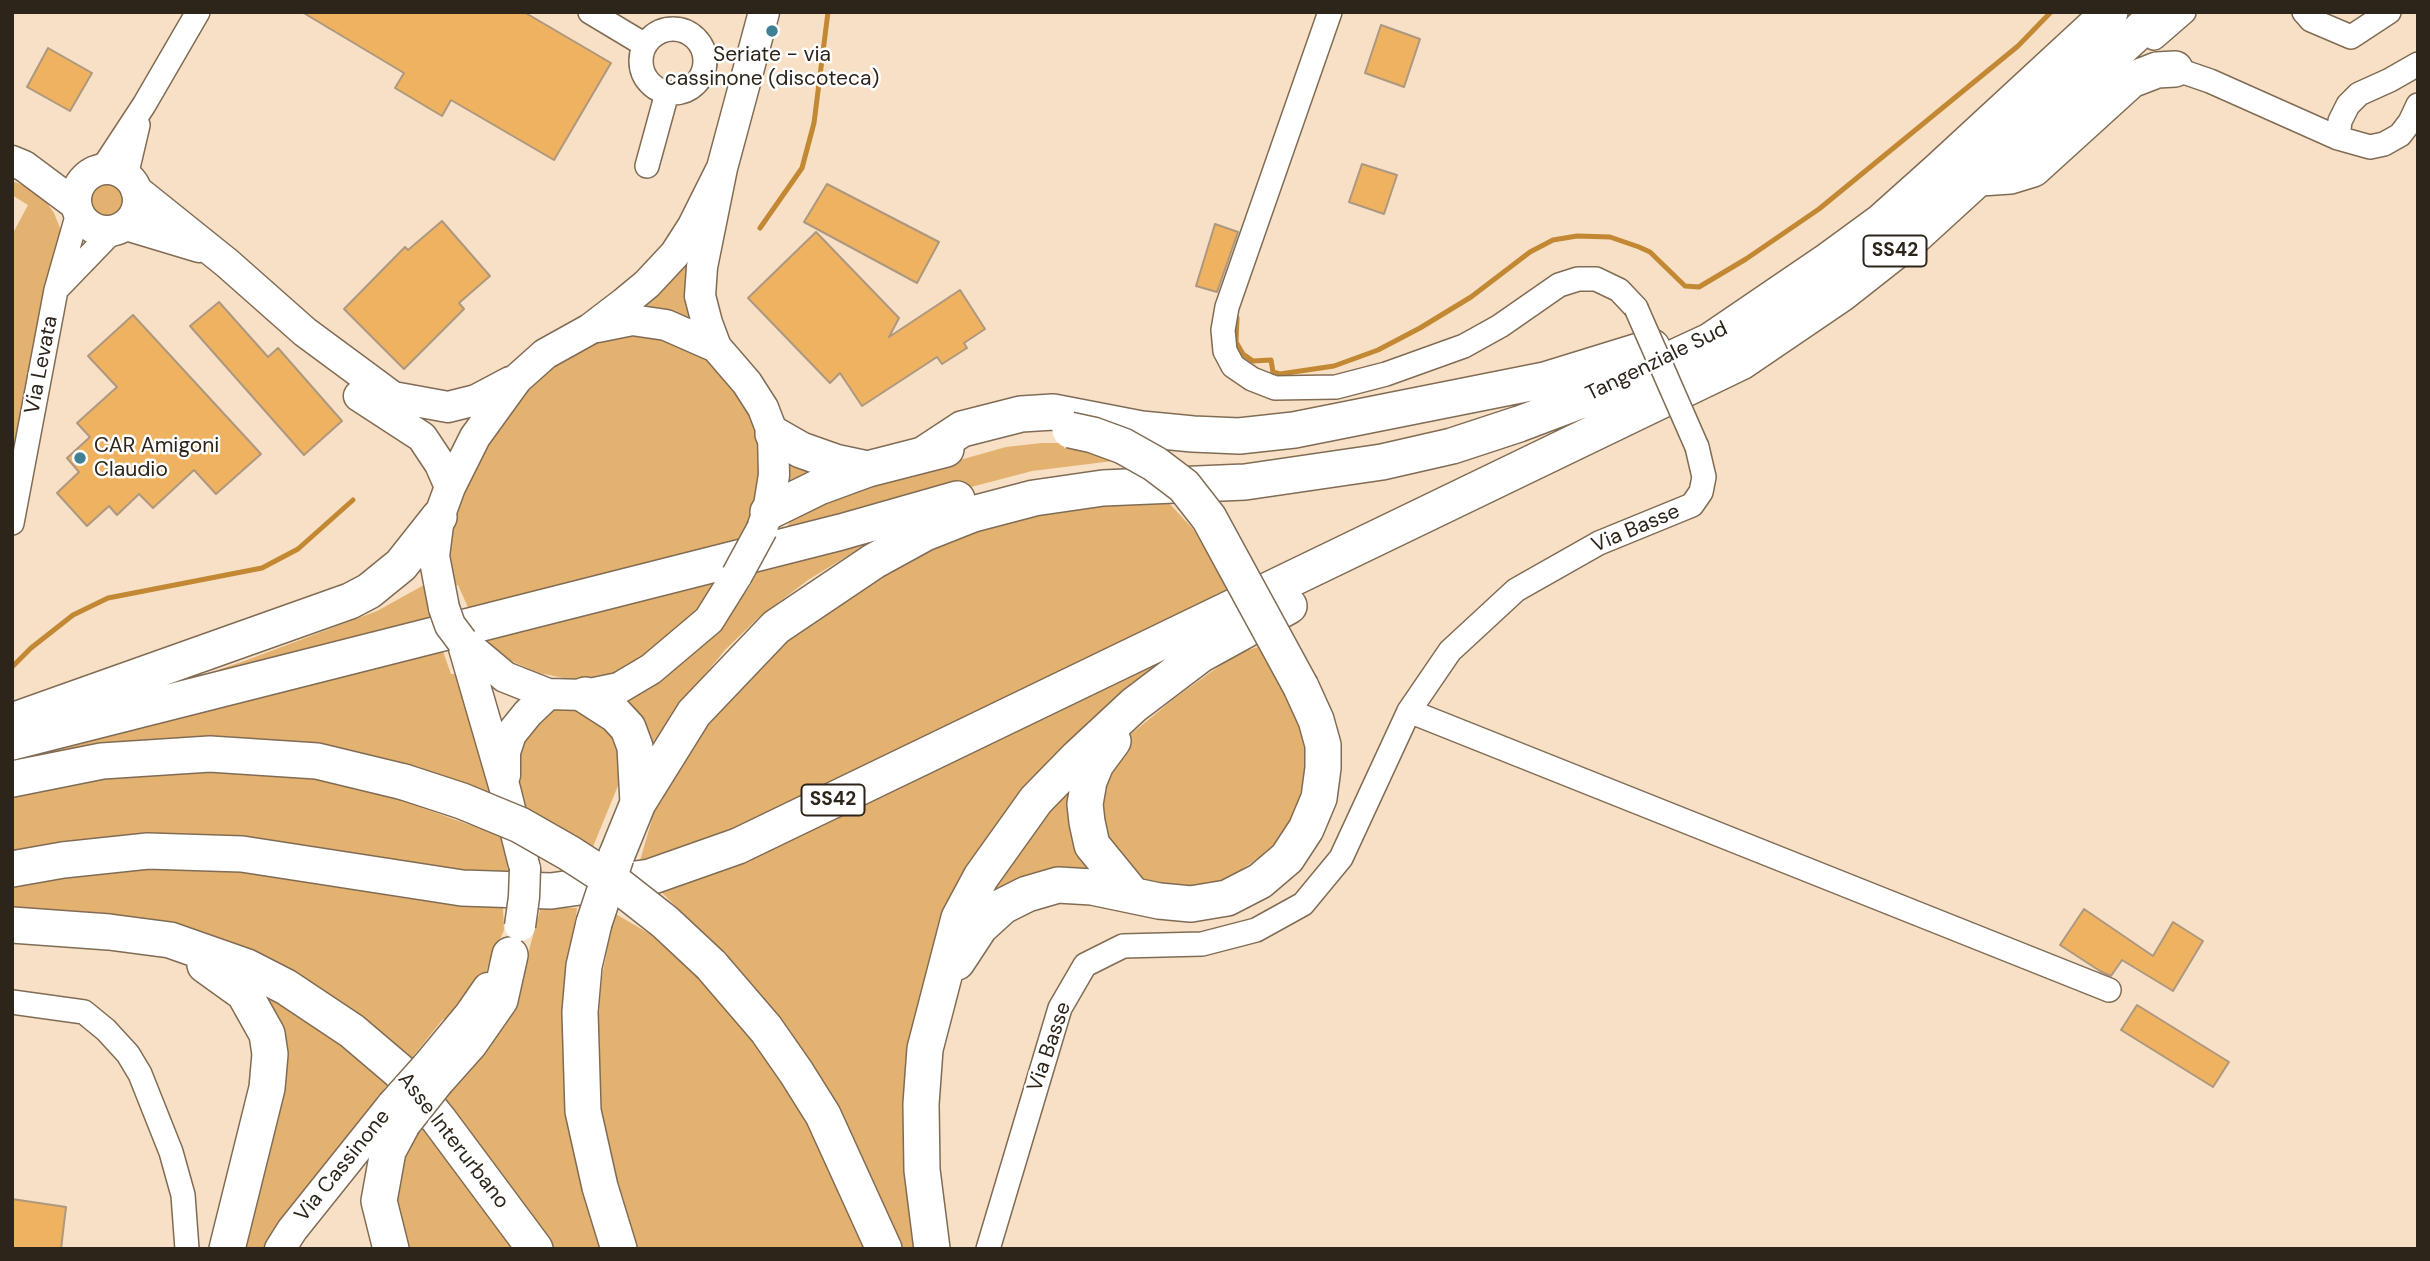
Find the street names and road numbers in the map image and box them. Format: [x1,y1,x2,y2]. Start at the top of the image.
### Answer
road number: SS42 [1864,235,1926,266]
street label: Via Levata [20,314,64,416]
street label: Tangenziale Sud [1582,317,1732,407]
street label: Via Basse [1588,499,1684,559]
road number: SS42 [802,785,864,816]
street label: Via Basse [1023,999,1077,1095]
street label: Asse Interurbano [392,1068,514,1214]
street label: Via Cassinone [290,1105,396,1227]

